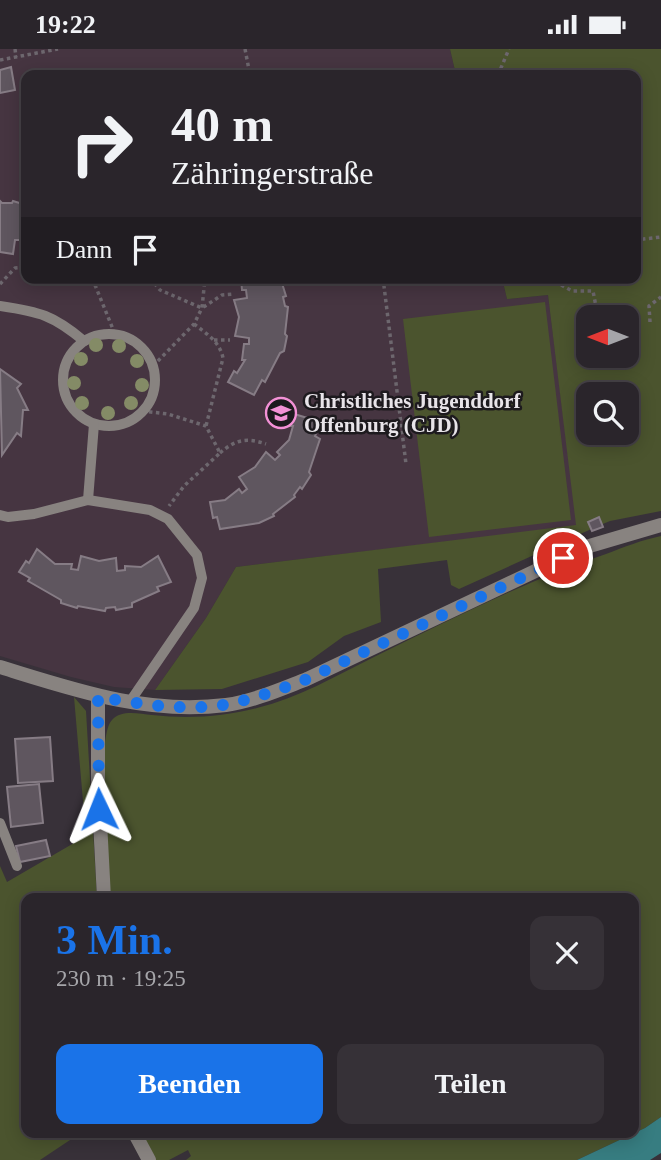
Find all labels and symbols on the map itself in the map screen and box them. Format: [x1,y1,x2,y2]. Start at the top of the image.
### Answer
north arrow [576,305,639,367]
place label: Christliches Jugenddorf Offenburg (CJD) [304,389,521,437]
school or university icon: Christliches Jugenddorf Offenburg (CJD) [264,396,298,430]
pin [533,528,593,588]
position arrow [62,772,136,846]

